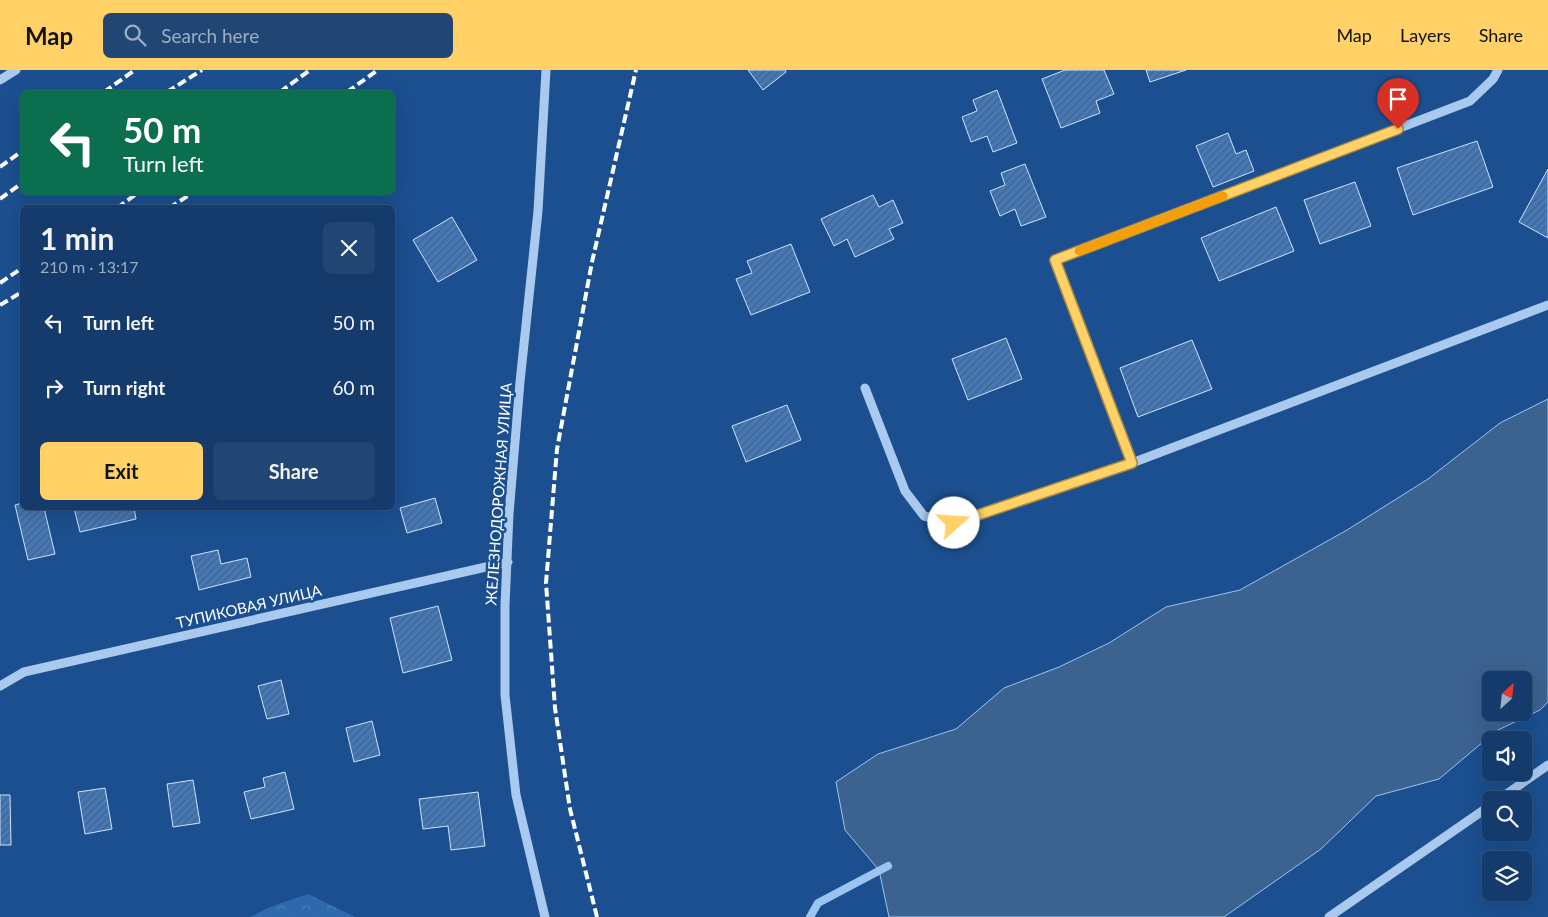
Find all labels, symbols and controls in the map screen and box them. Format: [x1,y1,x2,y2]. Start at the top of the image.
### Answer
search box [103,13,453,58]
text: Map [25,21,73,50]
icon: search [121,21,149,49]
text: Search here [161,24,259,47]
text: Map [1336,24,1372,46]
text: Layers [1400,24,1451,46]
text: Share [1479,24,1523,46]
pin [1377,78,1419,129]
icon: arrive [1384,85,1412,113]
text: 50 m [123,108,201,150]
icon: left [40,110,105,175]
text: Turn left [123,150,204,177]
text: 1 min [40,220,114,256]
button: close [323,222,375,274]
text: 210 m · 13:17 [40,257,139,276]
icon: left [40,309,68,337]
text: Turn left [83,311,154,334]
text: 50 m [332,311,375,334]
icon: right [40,374,68,402]
text: Turn right [83,376,165,399]
text: 60 m [332,376,375,399]
street label: ЖЕЛЕЗНОДОРОЖНАЯ УЛИЦА [481,381,515,606]
button: Exit [40,442,203,500]
button: Share [213,442,375,500]
position arrow [927,496,979,548]
street label: ТУПИКОВАЯ УЛИЦА [174,580,324,631]
north arrow [1482,671,1532,721]
map controls [1482,671,1532,901]
button: sound [1482,731,1532,781]
button: search [1482,791,1532,841]
button: layers [1482,851,1532,901]

